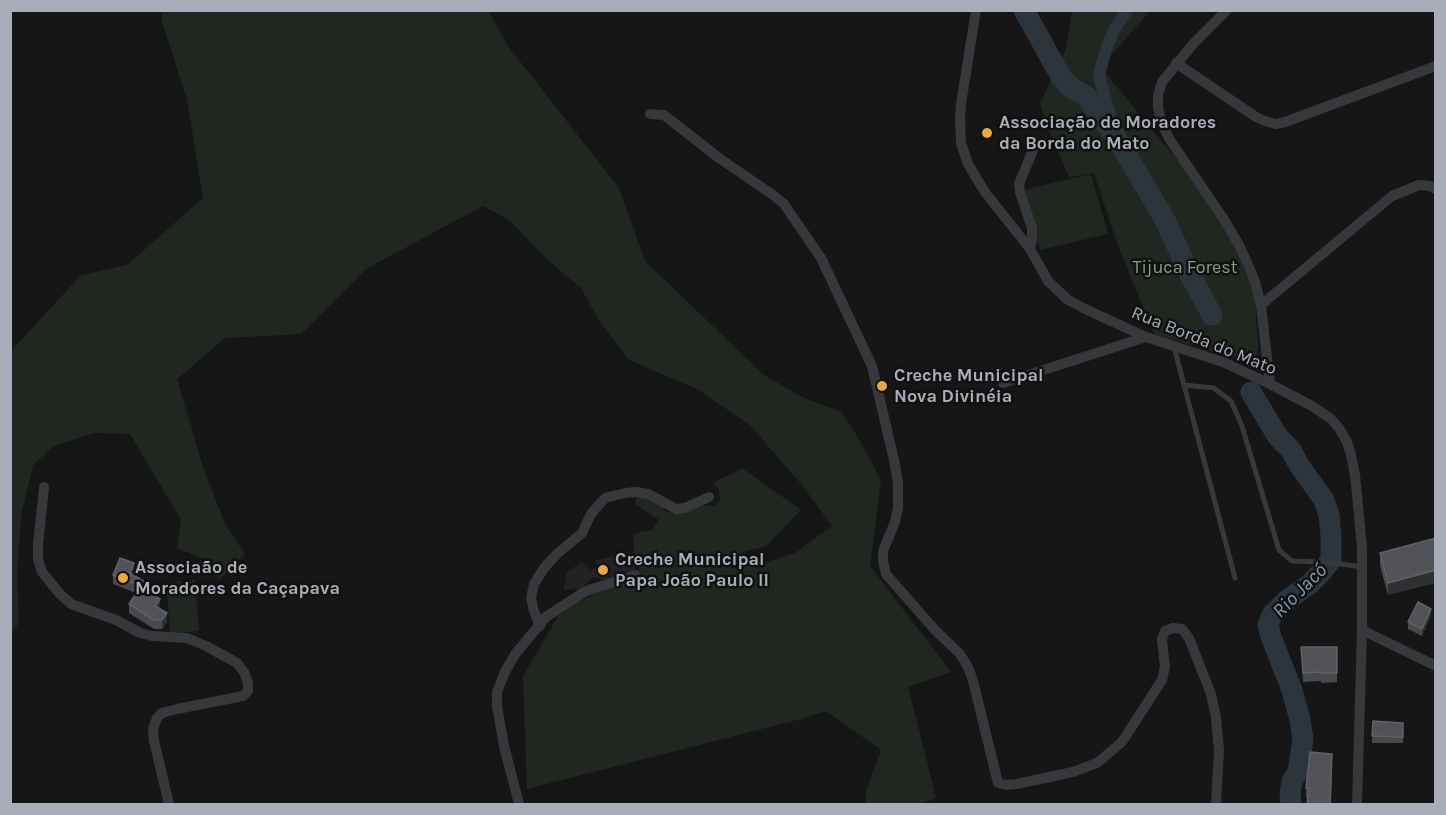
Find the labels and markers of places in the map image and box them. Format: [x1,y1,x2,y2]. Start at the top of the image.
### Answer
place label: Associação de Moradores da Borda do Mato [999,112,1216,154]
marker: Associação de Moradores da Borda do Mato [980,126,994,140]
place label: Creche Municipal Nova Divinéia [894,365,1043,407]
marker: Creche Municipal Nova Divinéia [875,379,889,393]
place label: Creche Municipal Papa João Paulo II [615,549,769,592]
place label: Associaão de Moradores da Caçapava [135,557,340,600]
marker: Creche Municipal Papa João Paulo II [596,563,610,577]
marker: Associaão de Moradores da Caçapava [116,571,130,585]

